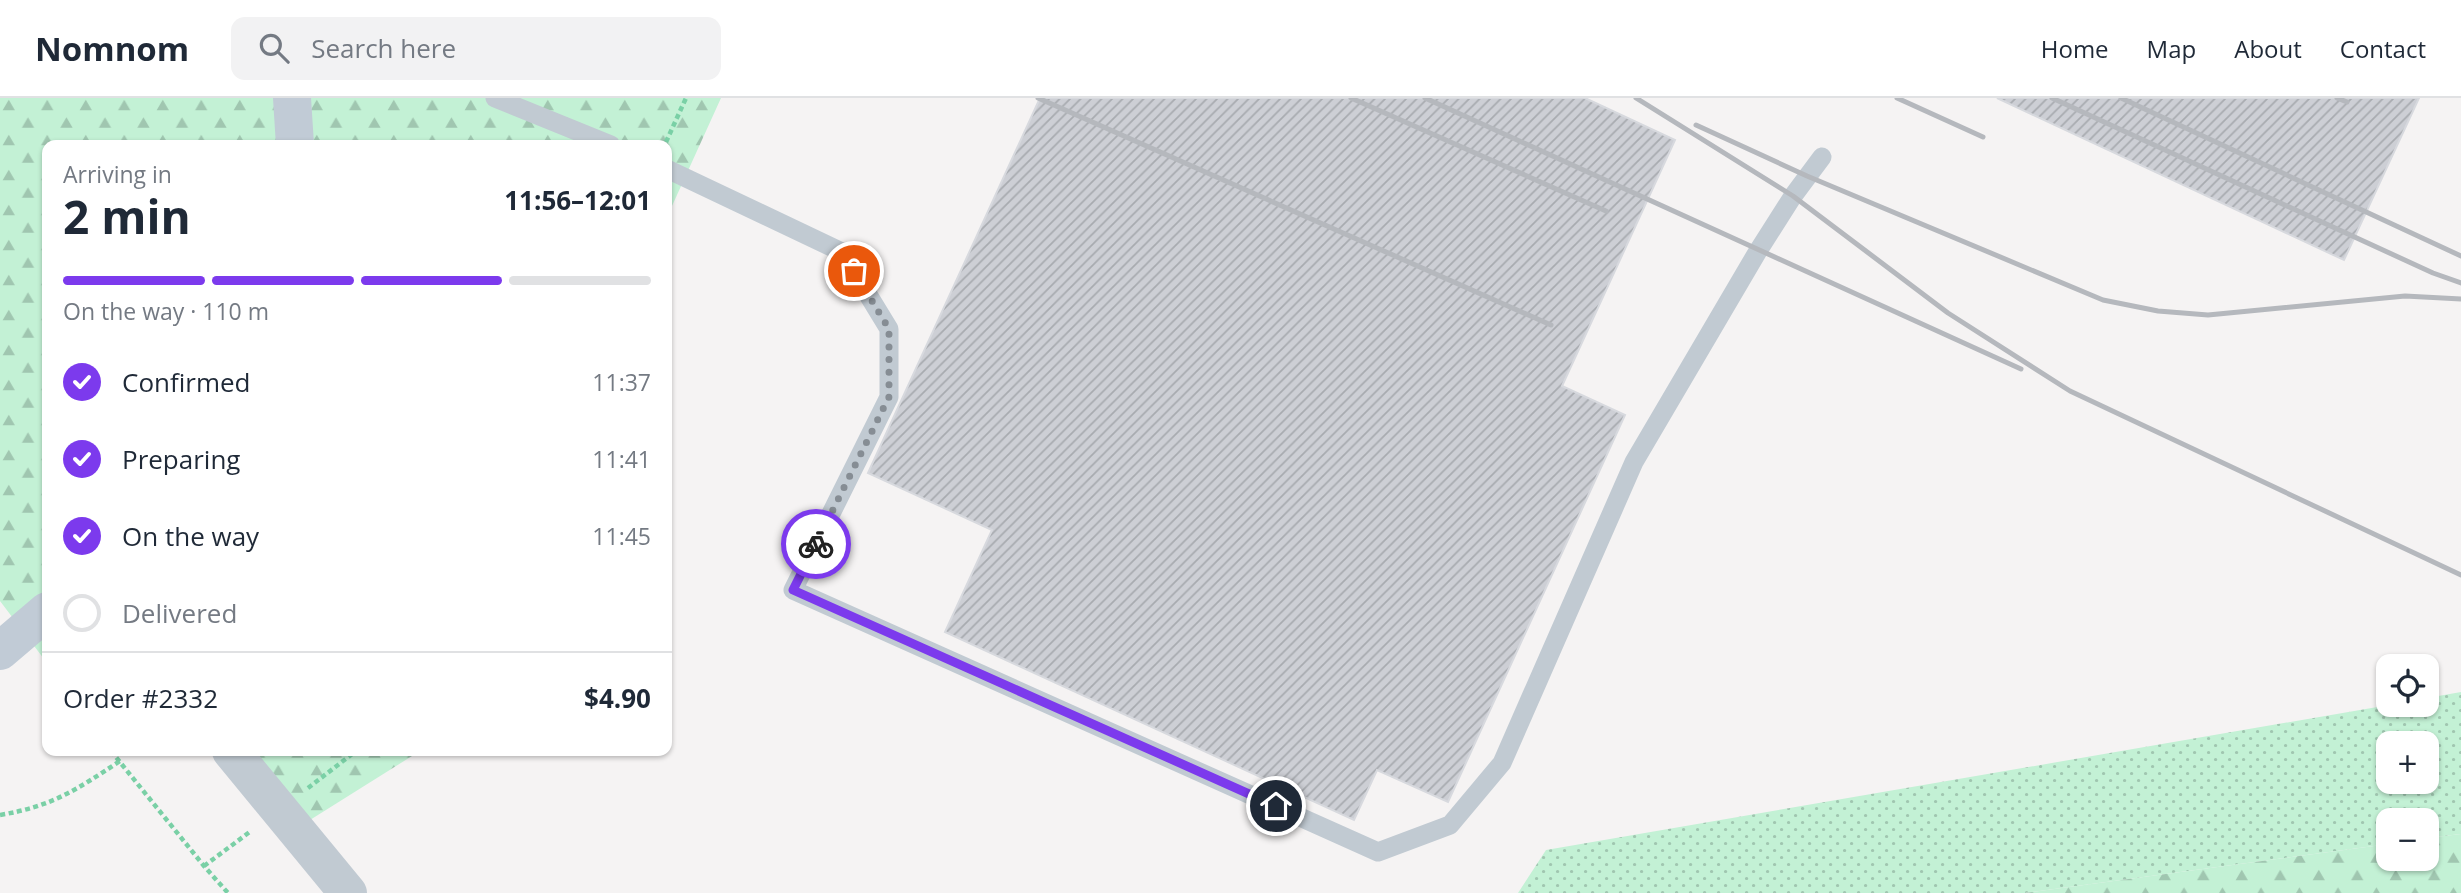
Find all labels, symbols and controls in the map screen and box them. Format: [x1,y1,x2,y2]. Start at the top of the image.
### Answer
search box [231,17,721,80]
text: Nomnom [35,26,189,71]
icon: search [255,29,293,67]
text: Search here [311,30,456,66]
text: Home [2041,32,2109,65]
text: Map [2147,32,2196,65]
text: About [2234,32,2302,65]
text: Contact [2340,32,2426,65]
text: Arriving in [63,158,172,190]
text: 11:56–12:01 [504,182,651,218]
text: 2 min [63,185,191,247]
pin [824,241,884,301]
icon: bag [835,252,873,290]
text: On the way · 110 m [63,295,269,327]
icon: check [63,363,101,401]
text: Confirmed [122,364,250,400]
text: 11:37 [592,366,651,398]
icon: check [63,440,101,478]
text: Preparing [122,441,240,477]
text: 11:41 [592,443,651,475]
courier [781,509,851,579]
icon: check [63,517,101,555]
text: On the way [122,518,259,554]
text: 11:45 [592,520,651,552]
icon: bike [797,525,835,563]
text: Delivered [122,595,237,631]
map controls [2376,654,2439,871]
button: locate [2376,654,2439,717]
text: Order #2332 [63,680,218,716]
text: $4.90 [584,680,651,716]
button: + [2376,731,2439,794]
pin [1246,776,1306,836]
icon: home [1257,787,1295,825]
button: − [2376,808,2439,871]

